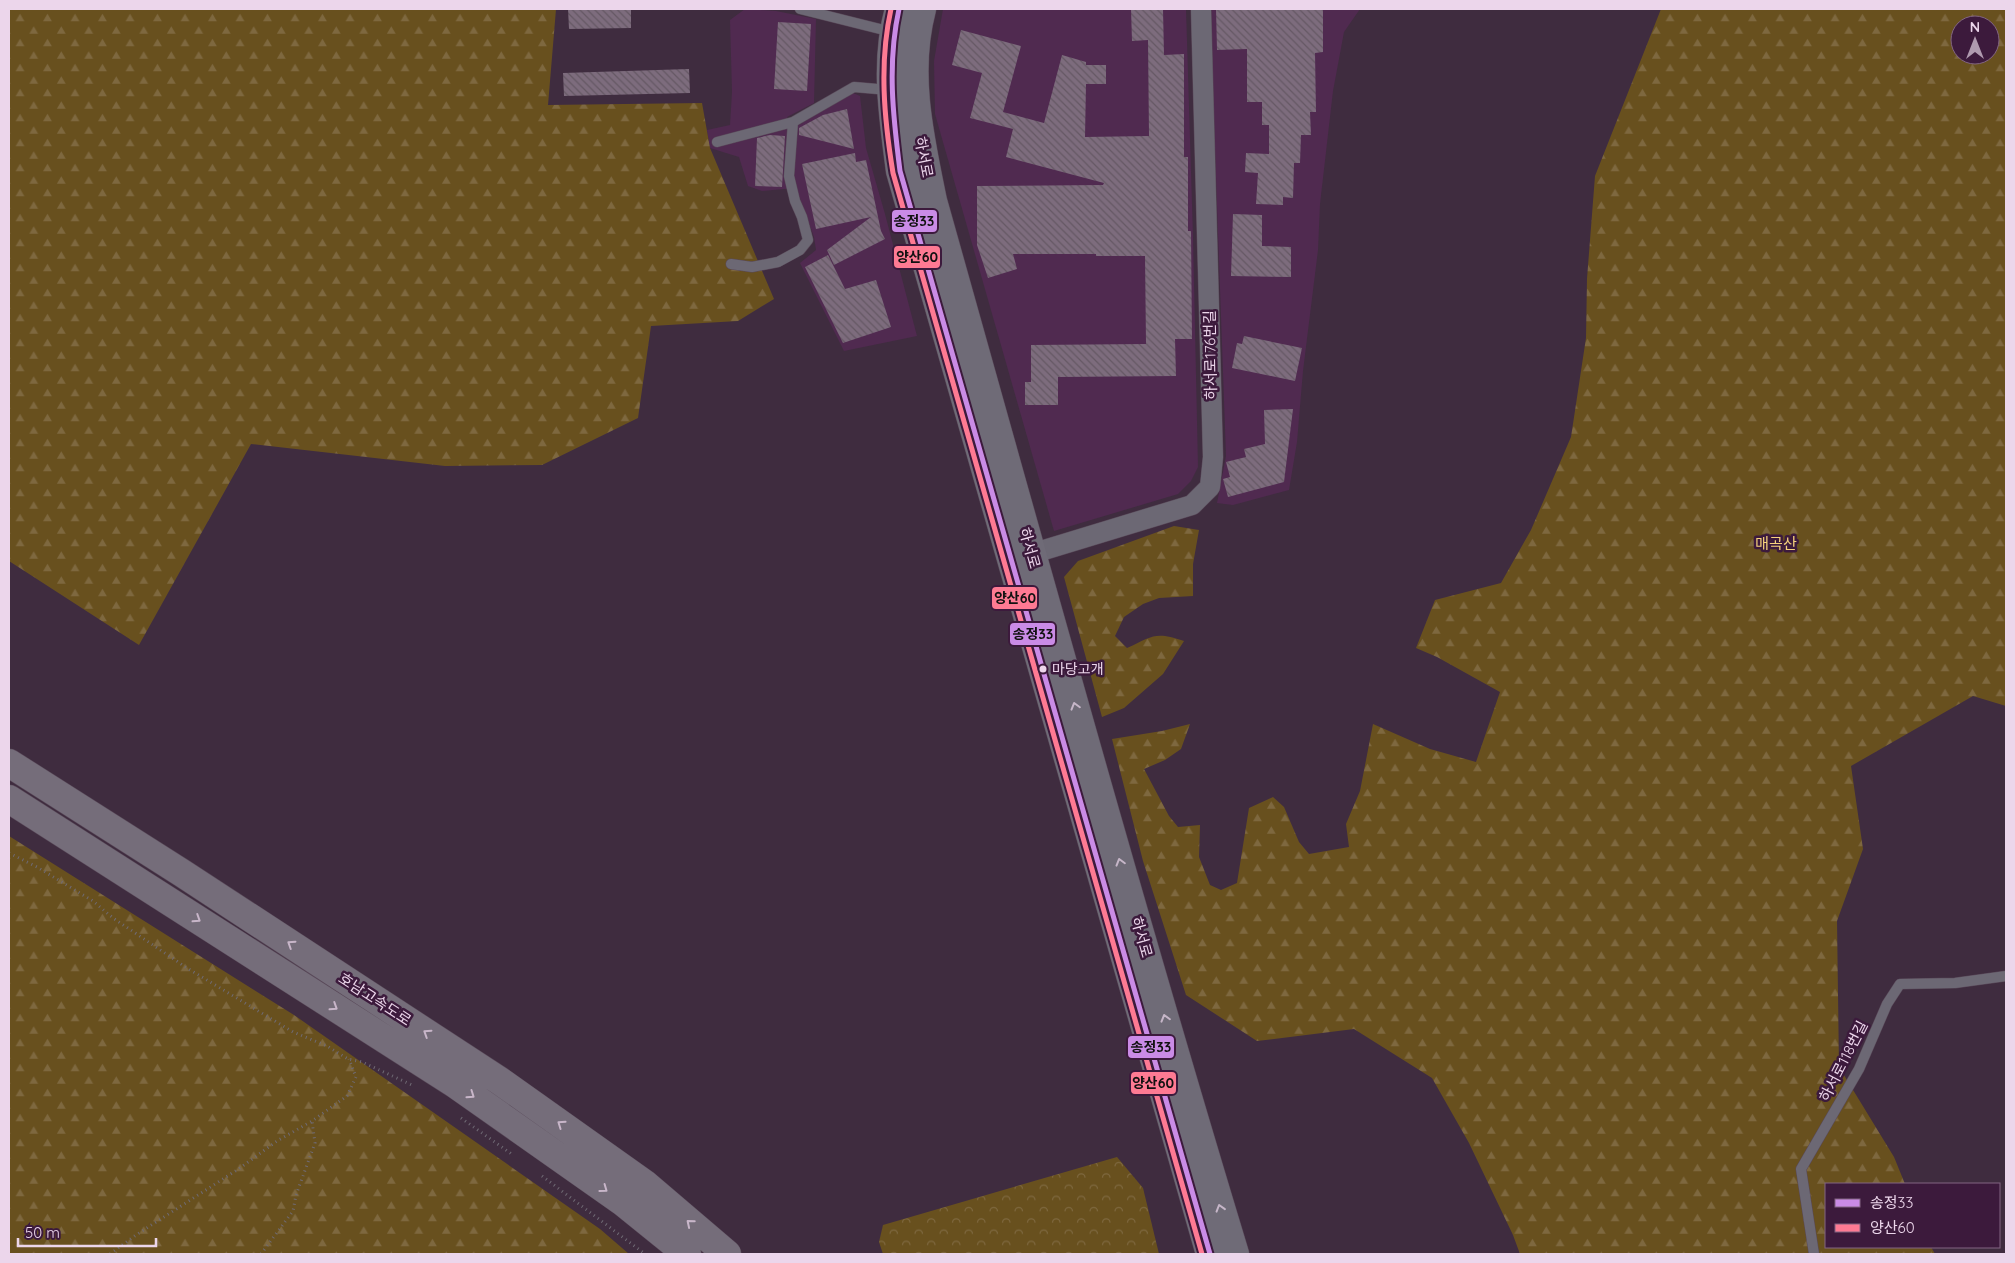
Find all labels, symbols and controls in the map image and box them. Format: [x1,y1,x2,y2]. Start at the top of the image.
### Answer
north arrow [1950,15,2000,65]
text: N [1970,18,1980,36]
street label: 하서로 [911,135,937,179]
line badge: 송정33 [891,209,938,233]
text: 송정33 [894,212,934,230]
line badge: 양산60 [893,245,941,269]
text: 양산60 [896,248,938,266]
street label: 하서로176번길 [1200,310,1220,400]
street label: 하서로 [1015,525,1045,571]
park label: 매곡산 [1755,534,1797,553]
line badge: 양산60 [991,586,1038,610]
text: 양산60 [994,589,1036,607]
line badge: 송정33 [1009,622,1056,646]
text: 송정33 [1013,625,1053,643]
place label: 마당고개 [1052,660,1104,678]
marker: 마당고개 [1038,664,1048,674]
one-way arrow [1071,702,1081,710]
one-way arrow [1115,857,1126,866]
one-way arrow [192,913,201,922]
street label: 하서로 [1127,914,1157,960]
one-way arrow [287,941,296,950]
street label: 호남고속도로 [335,968,415,1030]
one-way arrow [329,1000,338,1010]
one-way arrow [1160,1015,1170,1023]
street label: 하서로118번길 [1815,1017,1871,1105]
one-way arrow [423,1030,432,1039]
line badge: 송정33 [1127,1035,1175,1059]
text: 송정33 [1131,1038,1171,1056]
line badge: 양산60 [1130,1071,1177,1095]
text: 양산60 [1132,1074,1174,1092]
one-way arrow [465,1089,475,1098]
one-way arrow [557,1121,567,1130]
one-way arrow [598,1183,607,1192]
legend [1825,1183,2000,1248]
text: 송정33 [1870,1193,1913,1212]
one-way arrow [1216,1204,1226,1212]
scale bar [18,1216,155,1248]
text: 양산60 [1870,1218,1915,1237]
one-way arrow [687,1220,696,1228]
text: 50 m [25,1223,60,1242]

